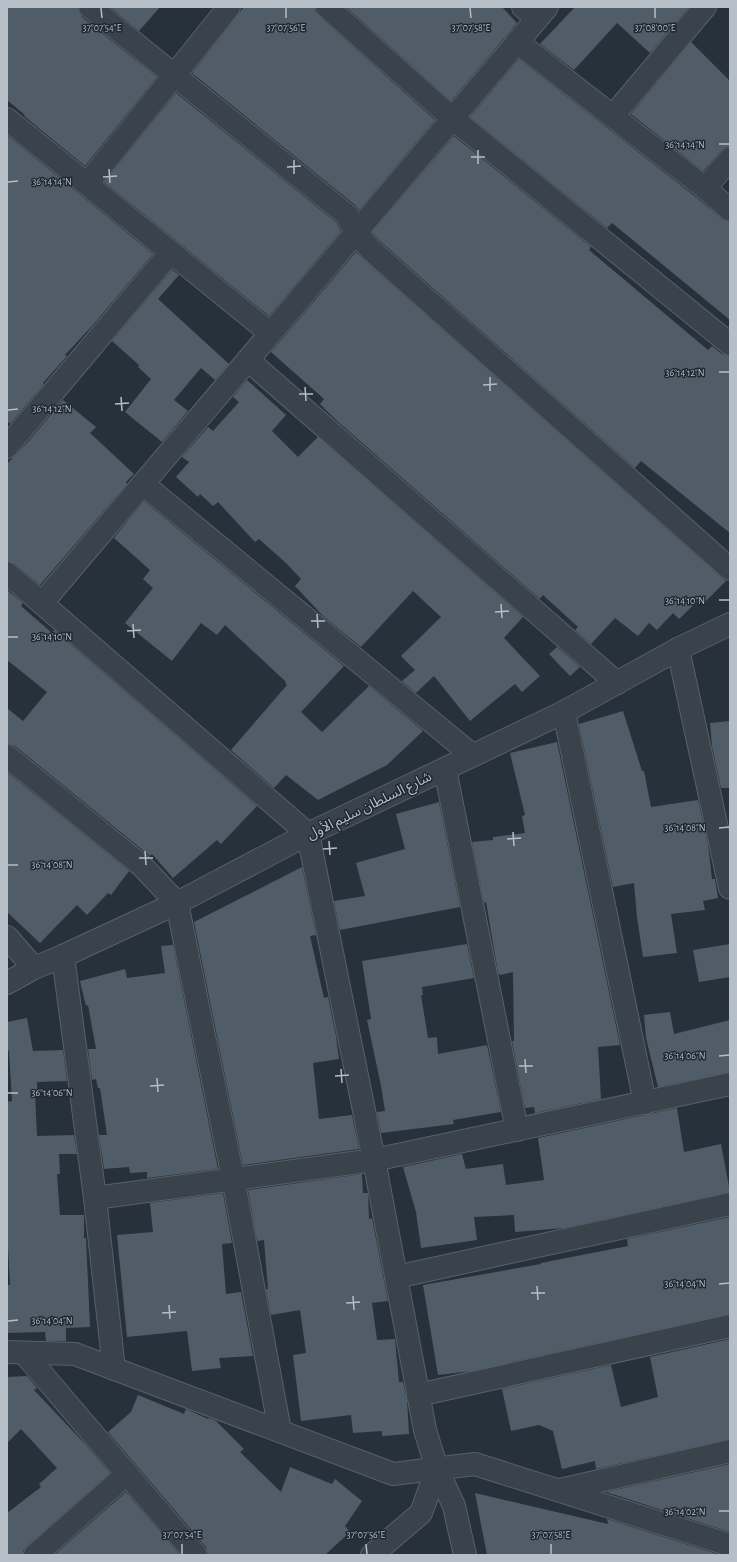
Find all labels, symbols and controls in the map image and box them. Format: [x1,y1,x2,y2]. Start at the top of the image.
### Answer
text: 37°07'54"E [83,23,122,33]
text: 37°07'56"E [267,23,306,33]
text: 37°07'58"E [452,23,491,33]
text: 37°08'00"E [634,23,676,33]
text: 36°14'14"N [665,140,705,150]
text: 36°14'14"N [32,177,72,187]
text: 36°14'12"N [665,368,705,378]
text: 36°14'12"N [32,404,72,414]
text: 36°14'10"N [665,596,705,606]
text: 36°14'10"N [32,632,72,642]
street label: شارع السلطان سليم الأول [304,768,435,845]
text: 36°14'08"N [664,823,706,833]
text: 36°14'08"N [31,860,73,870]
text: 36°14'06"N [664,1051,706,1061]
text: 36°14'06"N [31,1088,73,1098]
text: 36°14'04"N [664,1279,706,1289]
text: 36°14'04"N [31,1316,73,1326]
text: 36°14'02"N [664,1507,706,1517]
text: 37°07'54"E [163,1530,202,1540]
text: 37°07'56"E [347,1530,386,1540]
text: 37°07'58"E [532,1530,571,1540]

